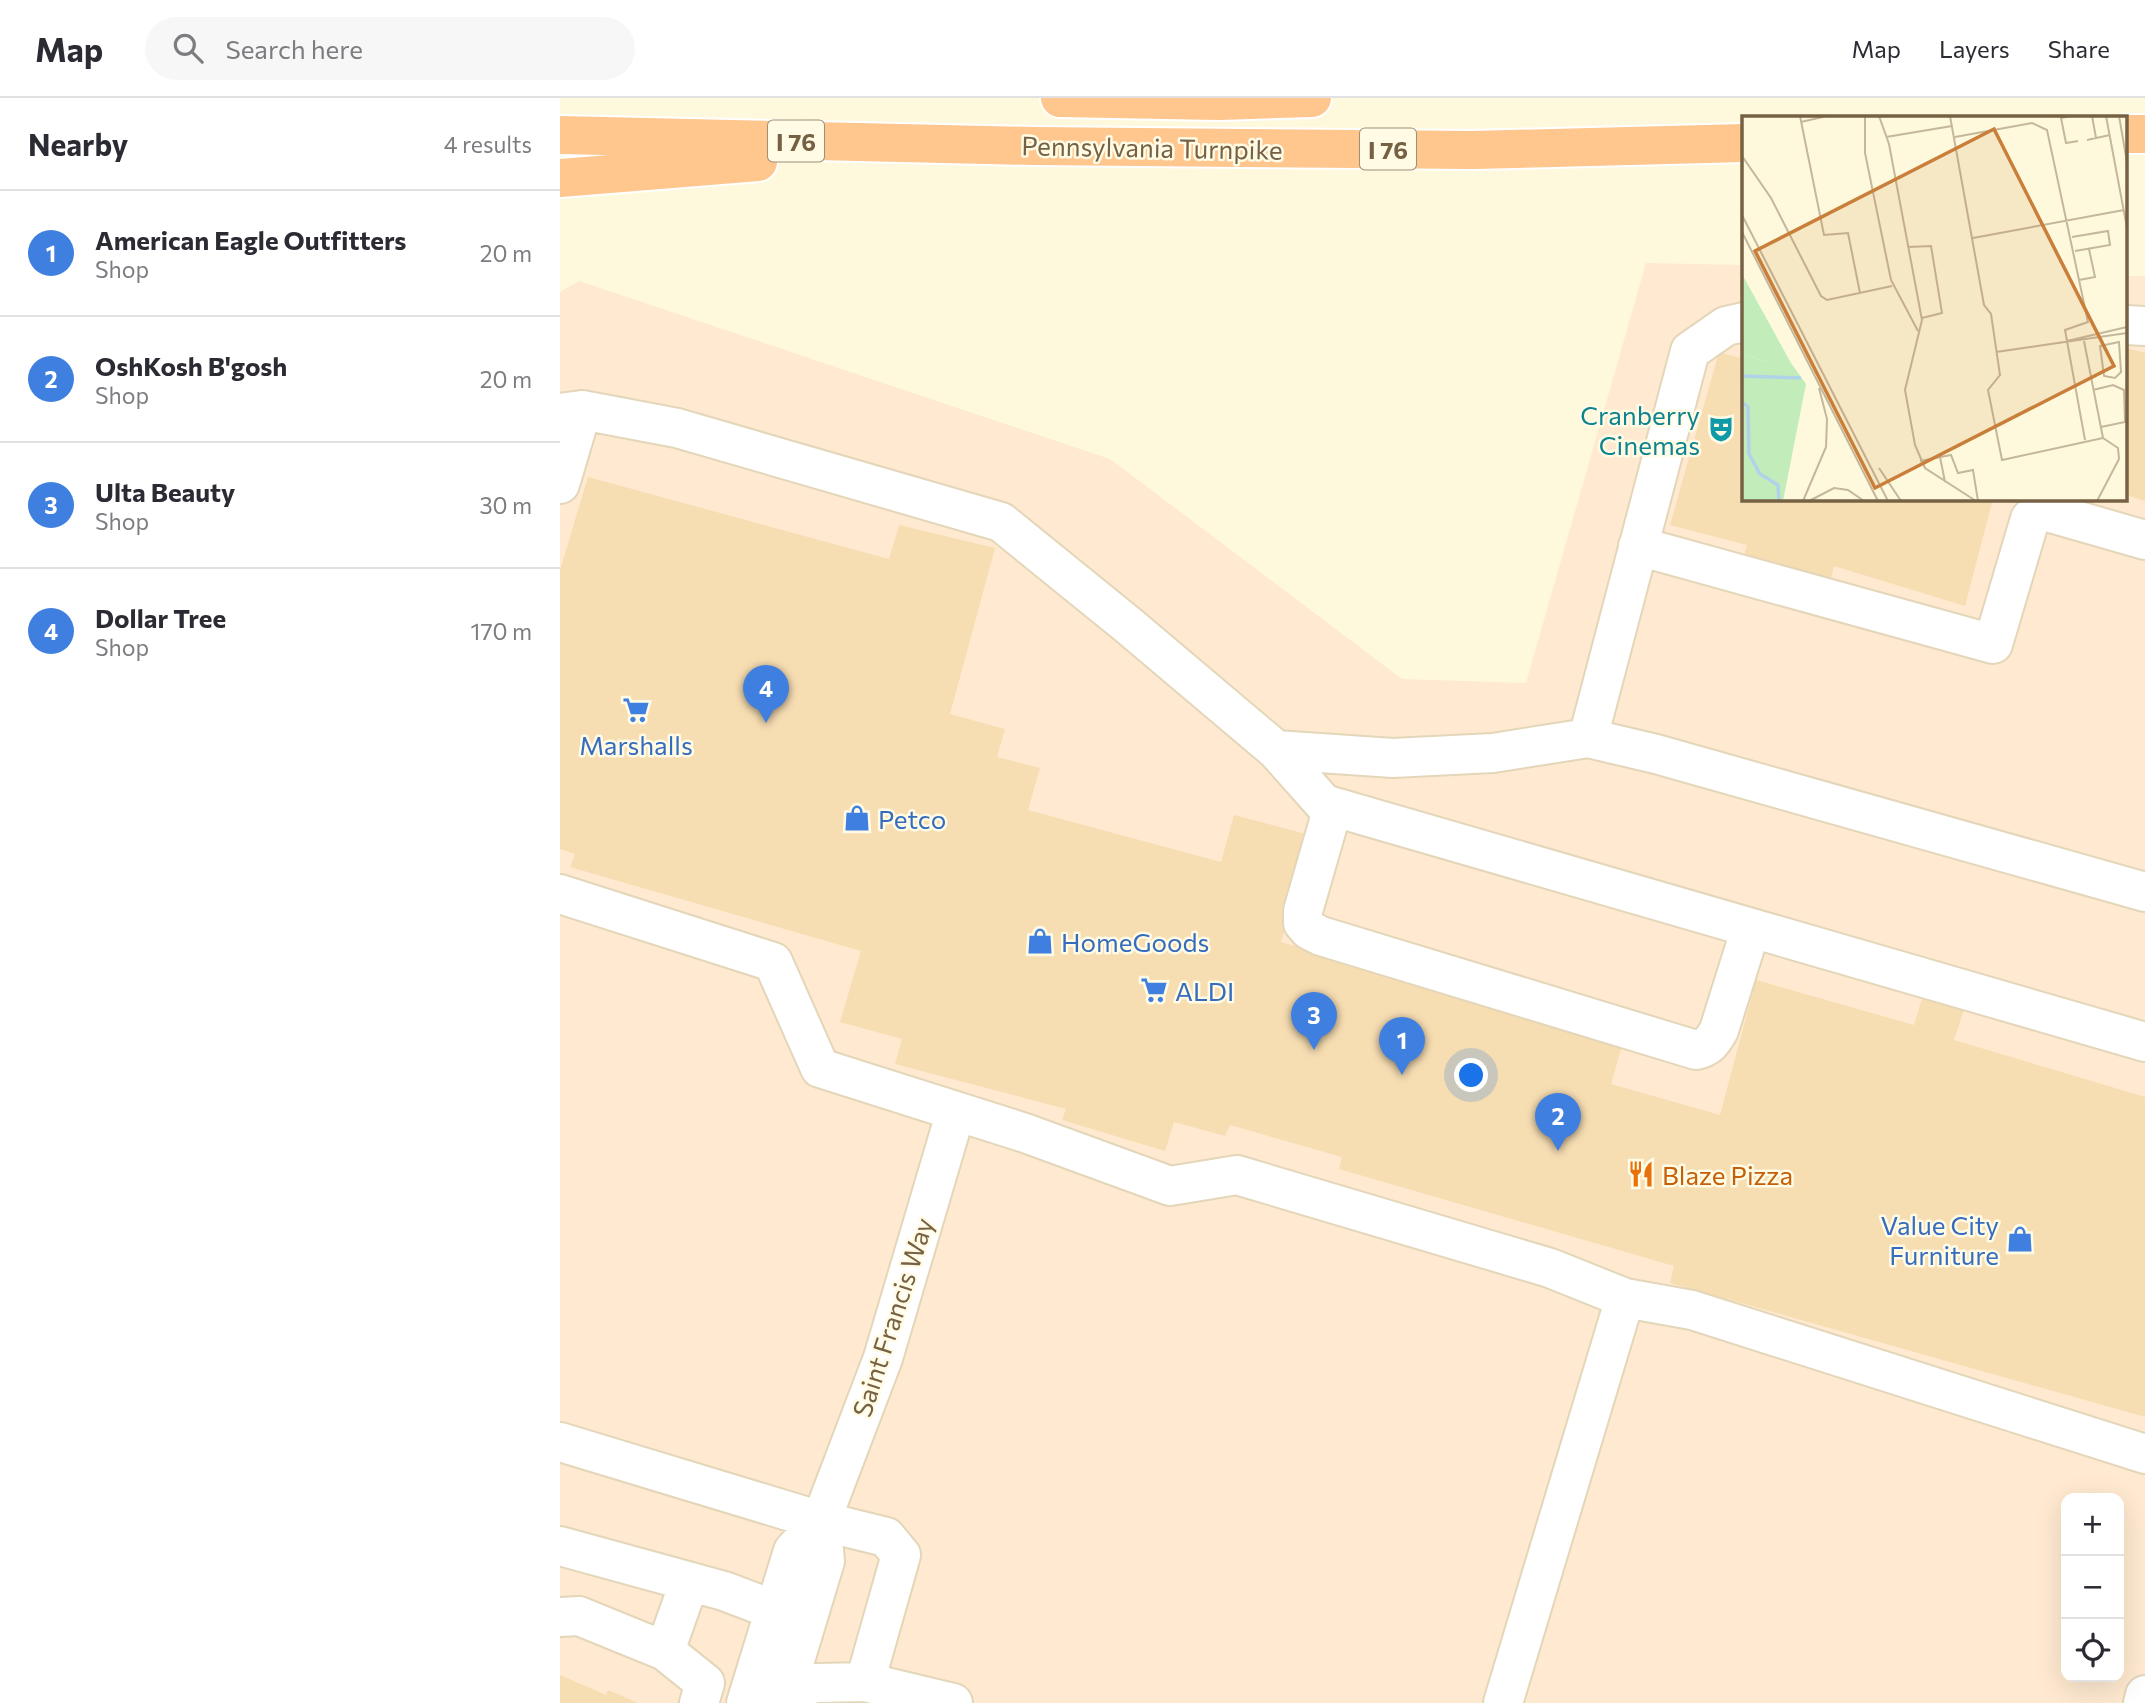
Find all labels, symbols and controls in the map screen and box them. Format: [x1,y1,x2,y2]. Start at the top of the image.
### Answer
search box [145,17,635,80]
text: Map [35,28,103,69]
icon: search [169,29,207,67]
text: Search here [225,33,363,64]
text: Map [1852,34,1901,63]
text: Layers [1939,34,2010,63]
text: Share [2048,34,2110,63]
inset map [1742,116,2128,500]
road number: I 76 [768,121,824,162]
text: Nearby [28,125,128,162]
street label: Pennsylvania Turnpike [1021,129,1283,165]
road number: I 76 [1360,129,1416,170]
text: 4 results [444,130,532,158]
text: American Eagle Outfitters [95,224,406,255]
text: 1 [46,239,56,267]
text: 20 m [480,239,532,267]
text: Shop [95,255,149,283]
text: OshKosh B'gosh [95,350,287,381]
text: 2 [44,365,58,393]
text: 20 m [480,365,532,393]
text: Shop [95,381,149,409]
place label: Cranberry Cinemas [1580,399,1700,460]
theatre icon: Cranberry Cinemas [1706,414,1736,444]
text: Ulta Beauty [95,476,235,507]
text: 3 [44,491,58,519]
text: 30 m [479,491,532,519]
text: Shop [95,507,149,535]
text: Dollar Tree [95,602,226,633]
text: 4 [44,617,58,645]
text: 170 m [471,617,532,645]
text: Shop [95,633,149,661]
pin: 4 [743,665,789,723]
supermarket icon: Marshalls [621,695,651,725]
place label: Marshalls [579,729,693,760]
shop icon: Petco [842,803,872,833]
place label: Petco [878,803,946,834]
shop icon: HomeGoods [1025,926,1055,956]
place label: HomeGoods [1061,926,1209,957]
supermarket icon: ALDI [1139,975,1169,1005]
place label: ALDI [1175,975,1234,1006]
pin: 3 [1291,992,1337,1050]
pin: 1 [1379,1017,1425,1075]
your location [1454,1058,1488,1092]
pin: 2 [1535,1093,1581,1151]
restaurant icon: Blaze Pizza [1626,1159,1656,1189]
place label: Blaze Pizza [1662,1159,1793,1190]
place label: Value City Furniture [1880,1209,1999,1270]
street label: Saint Francis Way [845,1214,939,1420]
shop icon: Value City Furniture [2005,1224,2035,1254]
map controls [2061,1493,2124,1682]
button: + [2061,1493,2124,1556]
button: − [2061,1556,2124,1619]
button: locate [2061,1619,2124,1682]

